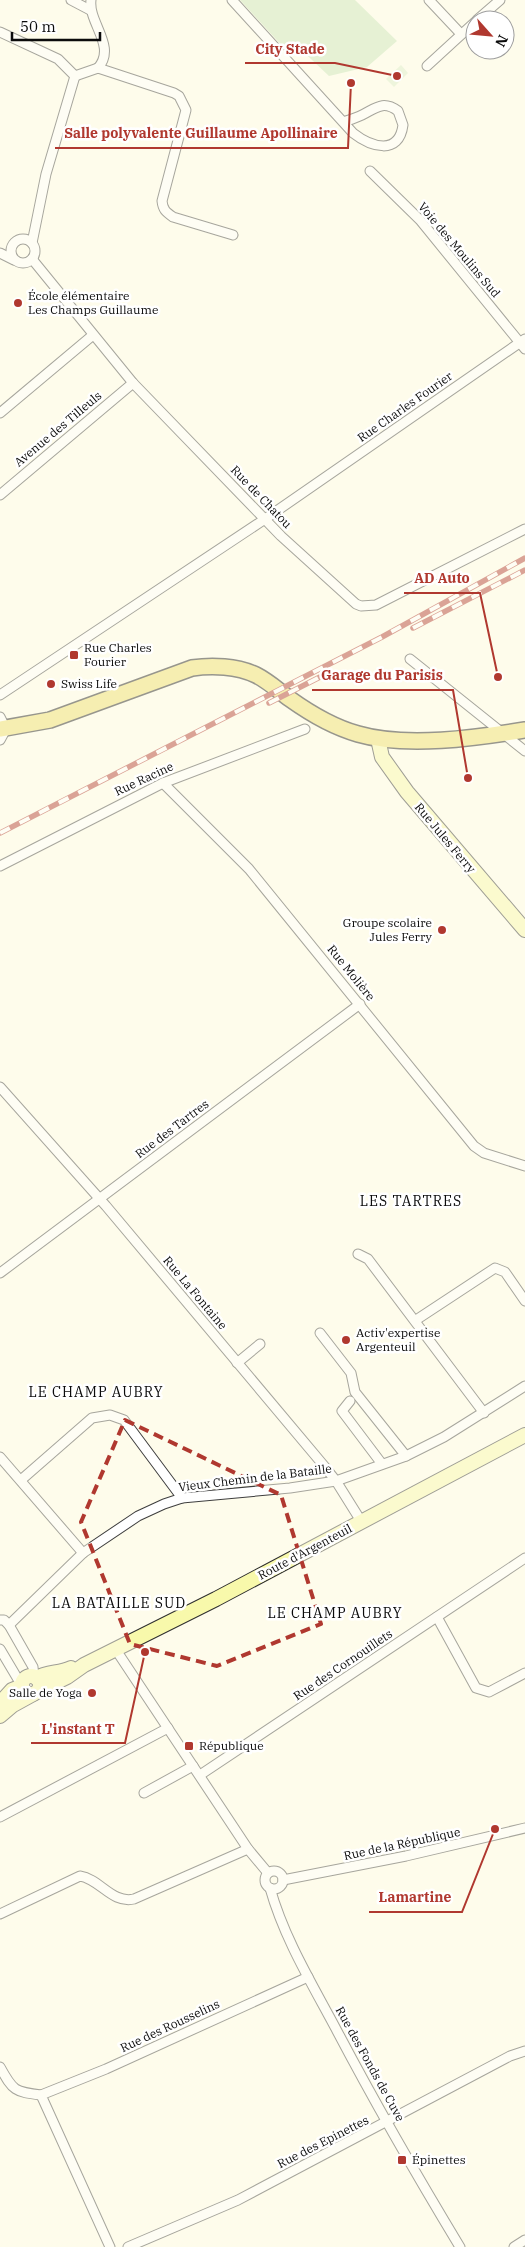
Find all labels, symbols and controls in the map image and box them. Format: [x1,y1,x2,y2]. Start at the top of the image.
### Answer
scale bar [12,10,100,42]
north arrow [465,10,515,60]
text: 50 m [20,17,56,36]
text: N [491,32,512,50]
callout: City Stade [245,34,335,63]
text: City Stade [255,40,325,58]
callout: Salle polyvalente Guillaume Apollinaire [55,119,348,148]
text: Salle polyvalente Guillaume Apollinaire [64,124,338,142]
street label: Voie des Moulins Sud [415,199,504,300]
place label: École élémentaire Les Champs Guillaume [28,288,158,317]
marker: École élémentaire Les Champs Guillaume [12,297,24,309]
street label: Rue Charles Fourier [354,368,456,445]
street label: Avenue des Tilleuls [11,388,105,470]
street label: Rue de Chatou [228,462,295,532]
callout: AD Auto [404,564,480,593]
text: AD Auto [414,569,470,587]
place label: Rue Charles Fourier [84,640,152,669]
marker: Rue Charles Fourier [68,649,80,661]
callout: Garage du Parisis [312,661,453,690]
text: Garage du Parisis [321,666,443,684]
place label: Swiss Life [61,676,117,691]
marker: Swiss Life [45,678,57,690]
street label: Rue Racine [112,758,176,799]
street label: Rue Jules Ferry [412,800,479,876]
place label: Groupe scolaire Jules Ferry [343,915,433,944]
marker: Groupe scolaire Jules Ferry [436,924,448,936]
street label: Rue Molière [324,942,378,1004]
street label: Rue des Tartres [132,1096,212,1161]
district label: LES TARTRES [360,1192,462,1210]
street label: Rue La Fontaine [160,1253,230,1332]
place label: Activ'expertise Argenteuil [356,1325,440,1354]
marker: Activ'expertise Argenteuil [340,1334,352,1346]
district label: LE CHAMP AUBRY [28,1383,164,1401]
street label: Vieux Chemin de la Bataille [177,1461,332,1494]
street label: Route d'Argenteuil [255,1520,355,1583]
district label: LA BATAILLE SUD [52,1594,186,1612]
district label: LE CHAMP AUBRY [267,1604,403,1622]
street label: Rue des Cornouillets [290,1626,395,1703]
place label: Salle de Yoga [9,1685,82,1700]
marker: Salle de Yoga [86,1687,98,1699]
callout: L'instant T [31,1714,125,1743]
text: L'instant T [41,1720,115,1738]
place label: République [199,1738,264,1753]
marker: République [183,1740,195,1752]
street label: Rue de la République [342,1824,462,1863]
callout: Lamartine [369,1883,462,1912]
text: Lamartine [379,1888,451,1906]
street label: Rue des Rousselins [118,1996,222,2055]
street label: Rue des Fonds de Cuve [333,2004,408,2124]
street label: Rue des Epinettes [275,2112,371,2171]
place label: Épinettes [412,2152,466,2167]
marker: Épinettes [396,2154,408,2166]

